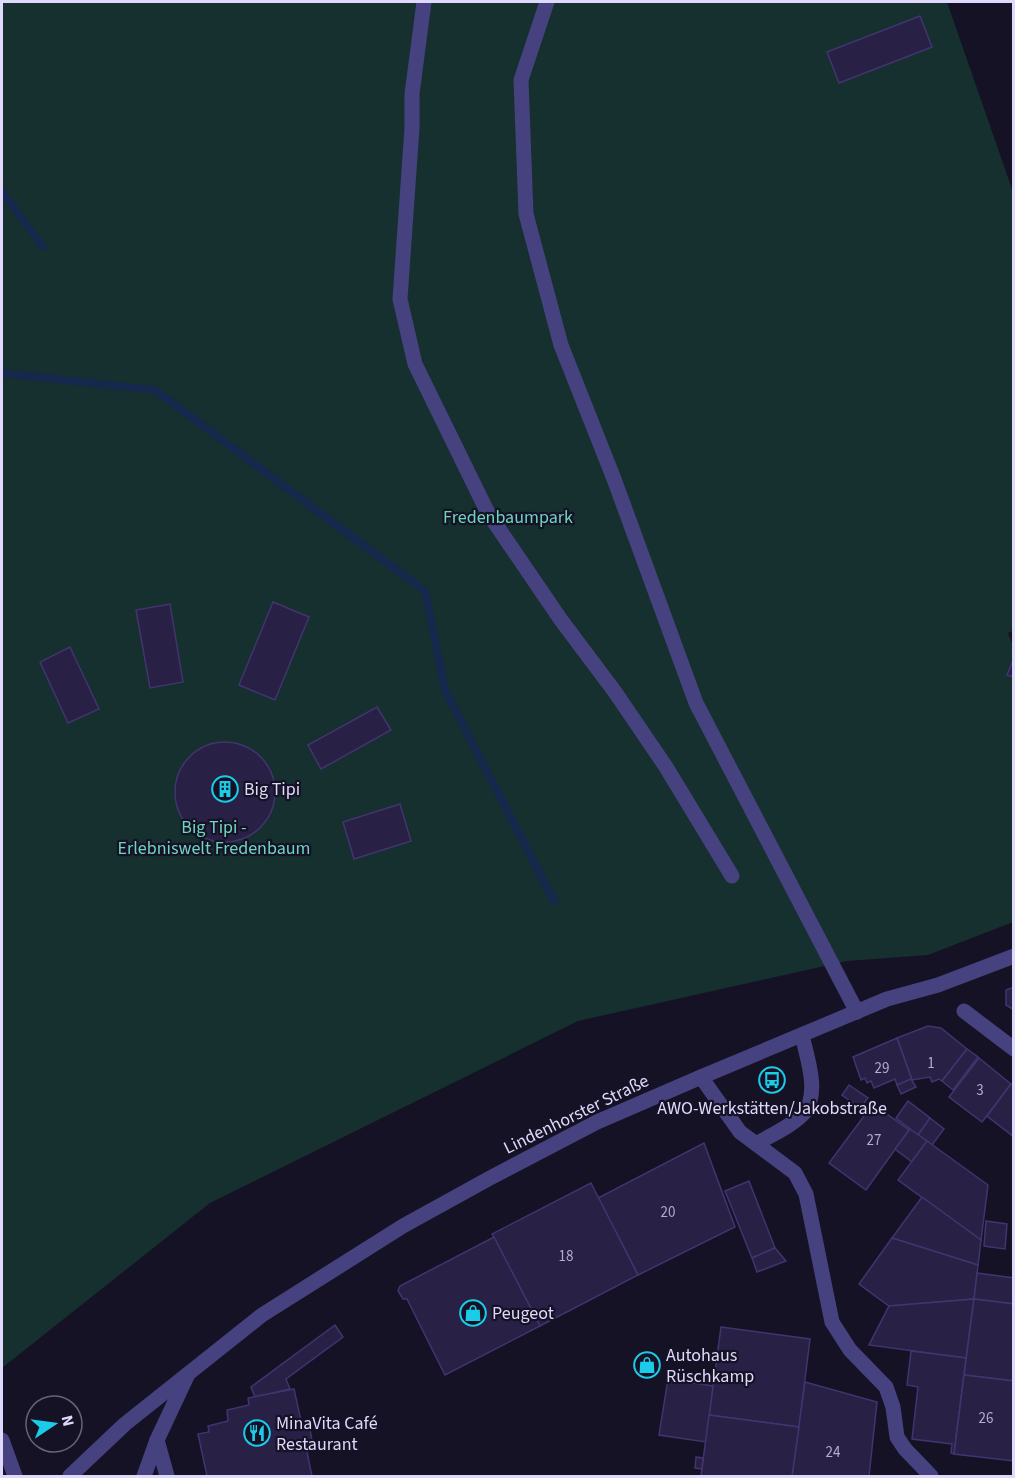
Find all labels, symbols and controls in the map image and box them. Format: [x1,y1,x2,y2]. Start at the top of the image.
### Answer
park label: Fredenbaumpark [443,505,573,530]
building icon: Big Tipi [210,774,240,804]
place label: Big Tipi [244,777,300,802]
park label: Big Tipi - Erlebniswelt Fredenbaum [118,815,310,861]
house number: 1 [927,1053,935,1074]
house number: 29 [875,1058,889,1079]
bus stop icon: AWO-Werkstätten/Jakobstraße [757,1065,787,1095]
street label: Lindenhorster Straße [499,1068,653,1160]
house number: 3 [976,1080,984,1101]
place label: AWO-Werkstätten/Jakobstraße [657,1096,887,1121]
house number: 27 [867,1130,881,1151]
house number: 20 [661,1202,675,1223]
house number: 18 [559,1246,573,1267]
shop icon: Peugeot [458,1298,488,1328]
place label: Peugeot [492,1301,554,1326]
place label: Autohaus Rüschkamp [666,1343,754,1389]
shop icon: Autohaus Rüschkamp [632,1350,662,1380]
north arrow [24,1394,84,1454]
house number: 26 [979,1408,993,1429]
place label: MinaVita Café Restaurant [276,1411,378,1457]
text: N [56,1413,80,1429]
restaurant icon: MinaVita Café Restaurant [242,1418,272,1448]
house number: 24 [826,1442,841,1463]

